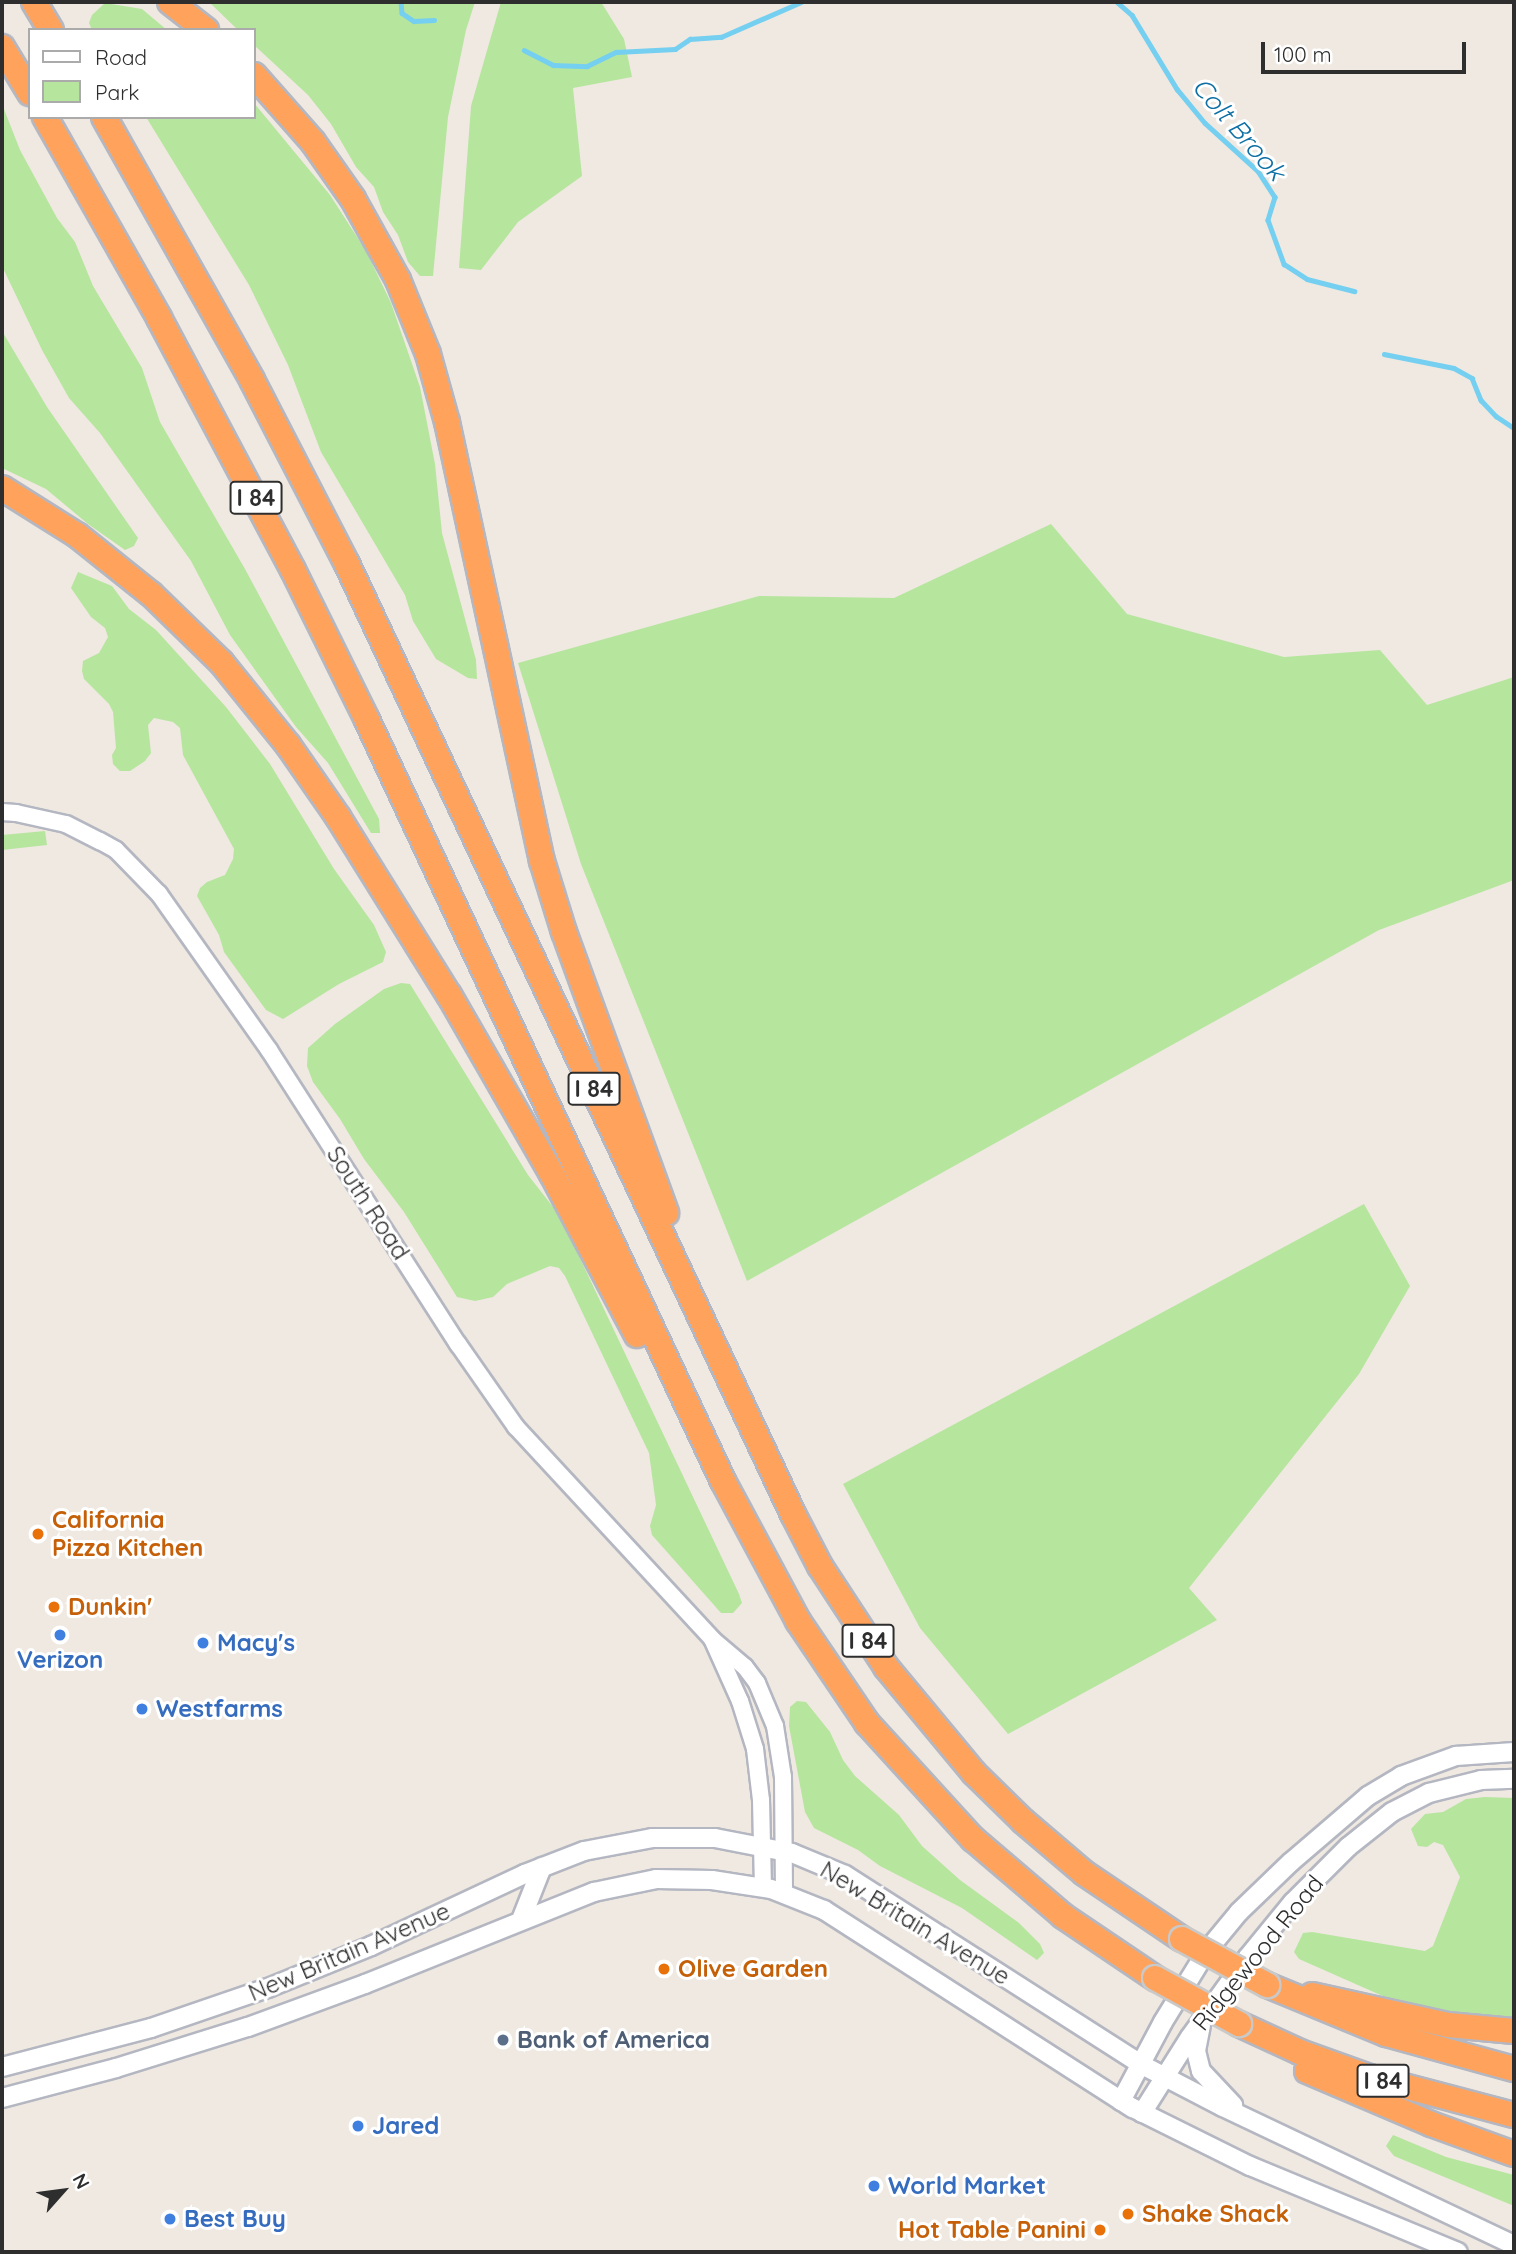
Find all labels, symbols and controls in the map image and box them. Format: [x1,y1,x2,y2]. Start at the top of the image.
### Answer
legend [28,28,256,119]
scale bar [1264,28,1469,72]
text: 100 m [1274,41,1332,67]
text: Road [95,44,147,70]
water label: Colt Brook [1186,71,1292,187]
text: Park [95,79,139,105]
road number: I 84 [228,478,284,518]
road number: I 84 [566,1070,622,1108]
street label: South Road [321,1141,415,1265]
place label: California Pizza Kitchen [52,1506,203,1562]
marker: California Pizza Kitchen [30,1526,46,1542]
place label: Dunkin' [68,1593,152,1621]
marker: Dunkin' [46,1599,62,1615]
road number: I 84 [840,1622,896,1660]
marker: Verizon [52,1627,68,1643]
place label: Macy's [217,1629,295,1657]
marker: Macy's [195,1635,211,1651]
place label: Verizon [17,1646,103,1674]
place label: Westfarms [156,1695,283,1723]
marker: Westfarms [134,1701,150,1717]
street label: New Britain Avenue [815,1855,1015,1991]
street label: Ridgewood Road [1187,1870,1329,2036]
street label: New Britain Avenue [244,1897,454,2007]
place label: Olive Garden [678,1955,828,1983]
marker: Olive Garden [656,1961,672,1977]
place label: Bank of America [517,2026,710,2054]
marker: Bank of America [495,2032,511,2048]
road number: I 84 [1355,2062,1411,2100]
place label: Jared [372,2112,439,2140]
marker: Jared [350,2118,366,2134]
north arrow [28,2156,98,2226]
text: N [68,2169,95,2193]
place label: World Market [888,2172,1046,2200]
marker: World Market [866,2178,882,2194]
place label: Shake Shack [1142,2200,1289,2228]
place label: Best Buy [184,2205,286,2233]
marker: Shake Shack [1120,2206,1136,2222]
marker: Best Buy [162,2211,178,2227]
place label: Hot Table Panini [898,2216,1086,2244]
marker: Hot Table Panini [1092,2222,1108,2238]

